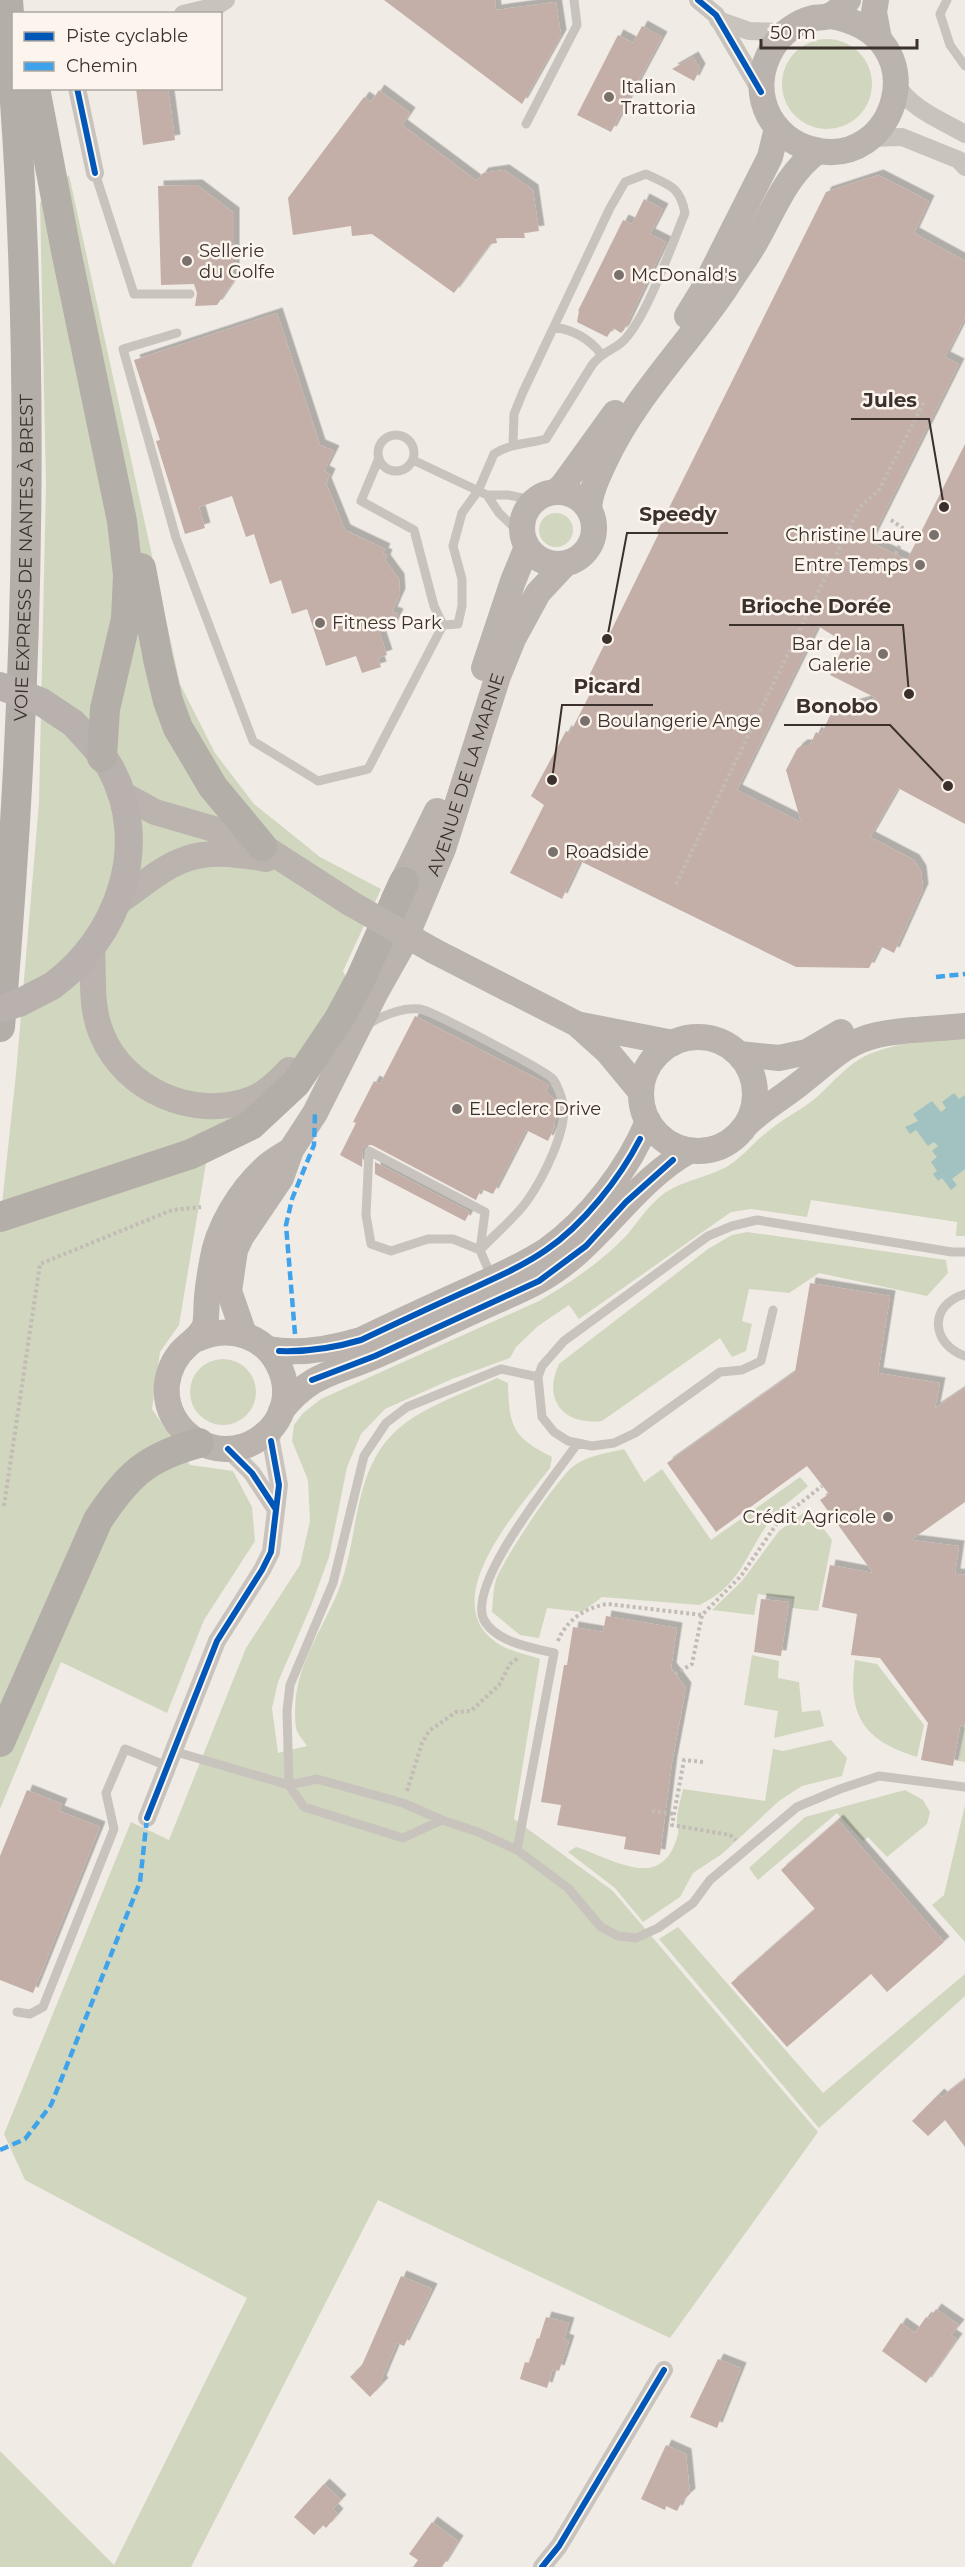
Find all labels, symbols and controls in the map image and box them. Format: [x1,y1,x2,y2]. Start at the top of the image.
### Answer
legend [12,12,222,90]
scale bar [761,12,917,50]
text: 50 m [770,22,816,44]
text: Piste cyclable [66,25,188,47]
text: Chemin [66,55,138,77]
place label: Italian Trattoria [621,76,696,119]
marker: Italian Trattoria [602,90,616,104]
place label: Sellerie du Golfe [199,240,275,283]
marker: Sellerie du Golfe [180,254,194,268]
place label: McDonald's [631,264,737,286]
marker: McDonald's [612,268,626,282]
callout: Jules [851,381,929,419]
text: Jules [862,388,917,412]
street label: VOIE EXPRESS DE NANTES À BREST [9,394,38,722]
callout: Speedy [627,495,728,533]
text: Speedy [639,502,718,526]
place label: Christine Laure [785,524,922,546]
marker: Christine Laure [927,528,941,542]
place label: Entre Temps [794,554,908,576]
marker: Entre Temps [913,558,927,572]
callout: Brioche Dorée [729,587,903,625]
text: Brioche Dorée [741,594,891,618]
place label: Fitness Park [332,612,442,634]
marker: Fitness Park [313,616,327,630]
place label: Bar de la Galerie [792,633,871,676]
marker: Bar de la Galerie [876,647,890,661]
callout: Picard [562,667,653,705]
street label: AVENUE DE LA MARNE [422,670,509,879]
text: Picard [573,674,641,698]
callout: Bonobo [784,687,890,725]
text: Bonobo [796,694,878,718]
place label: Boulangerie Ange [597,710,761,732]
marker: Boulangerie Ange [578,714,592,728]
place label: Roadside [565,841,649,863]
marker: Roadside [546,845,560,859]
place label: E.Leclerc Drive [469,1098,601,1120]
marker: E.Leclerc Drive [450,1102,464,1116]
place label: Crédit Agricole [742,1506,876,1528]
marker: Crédit Agricole [881,1510,895,1524]

